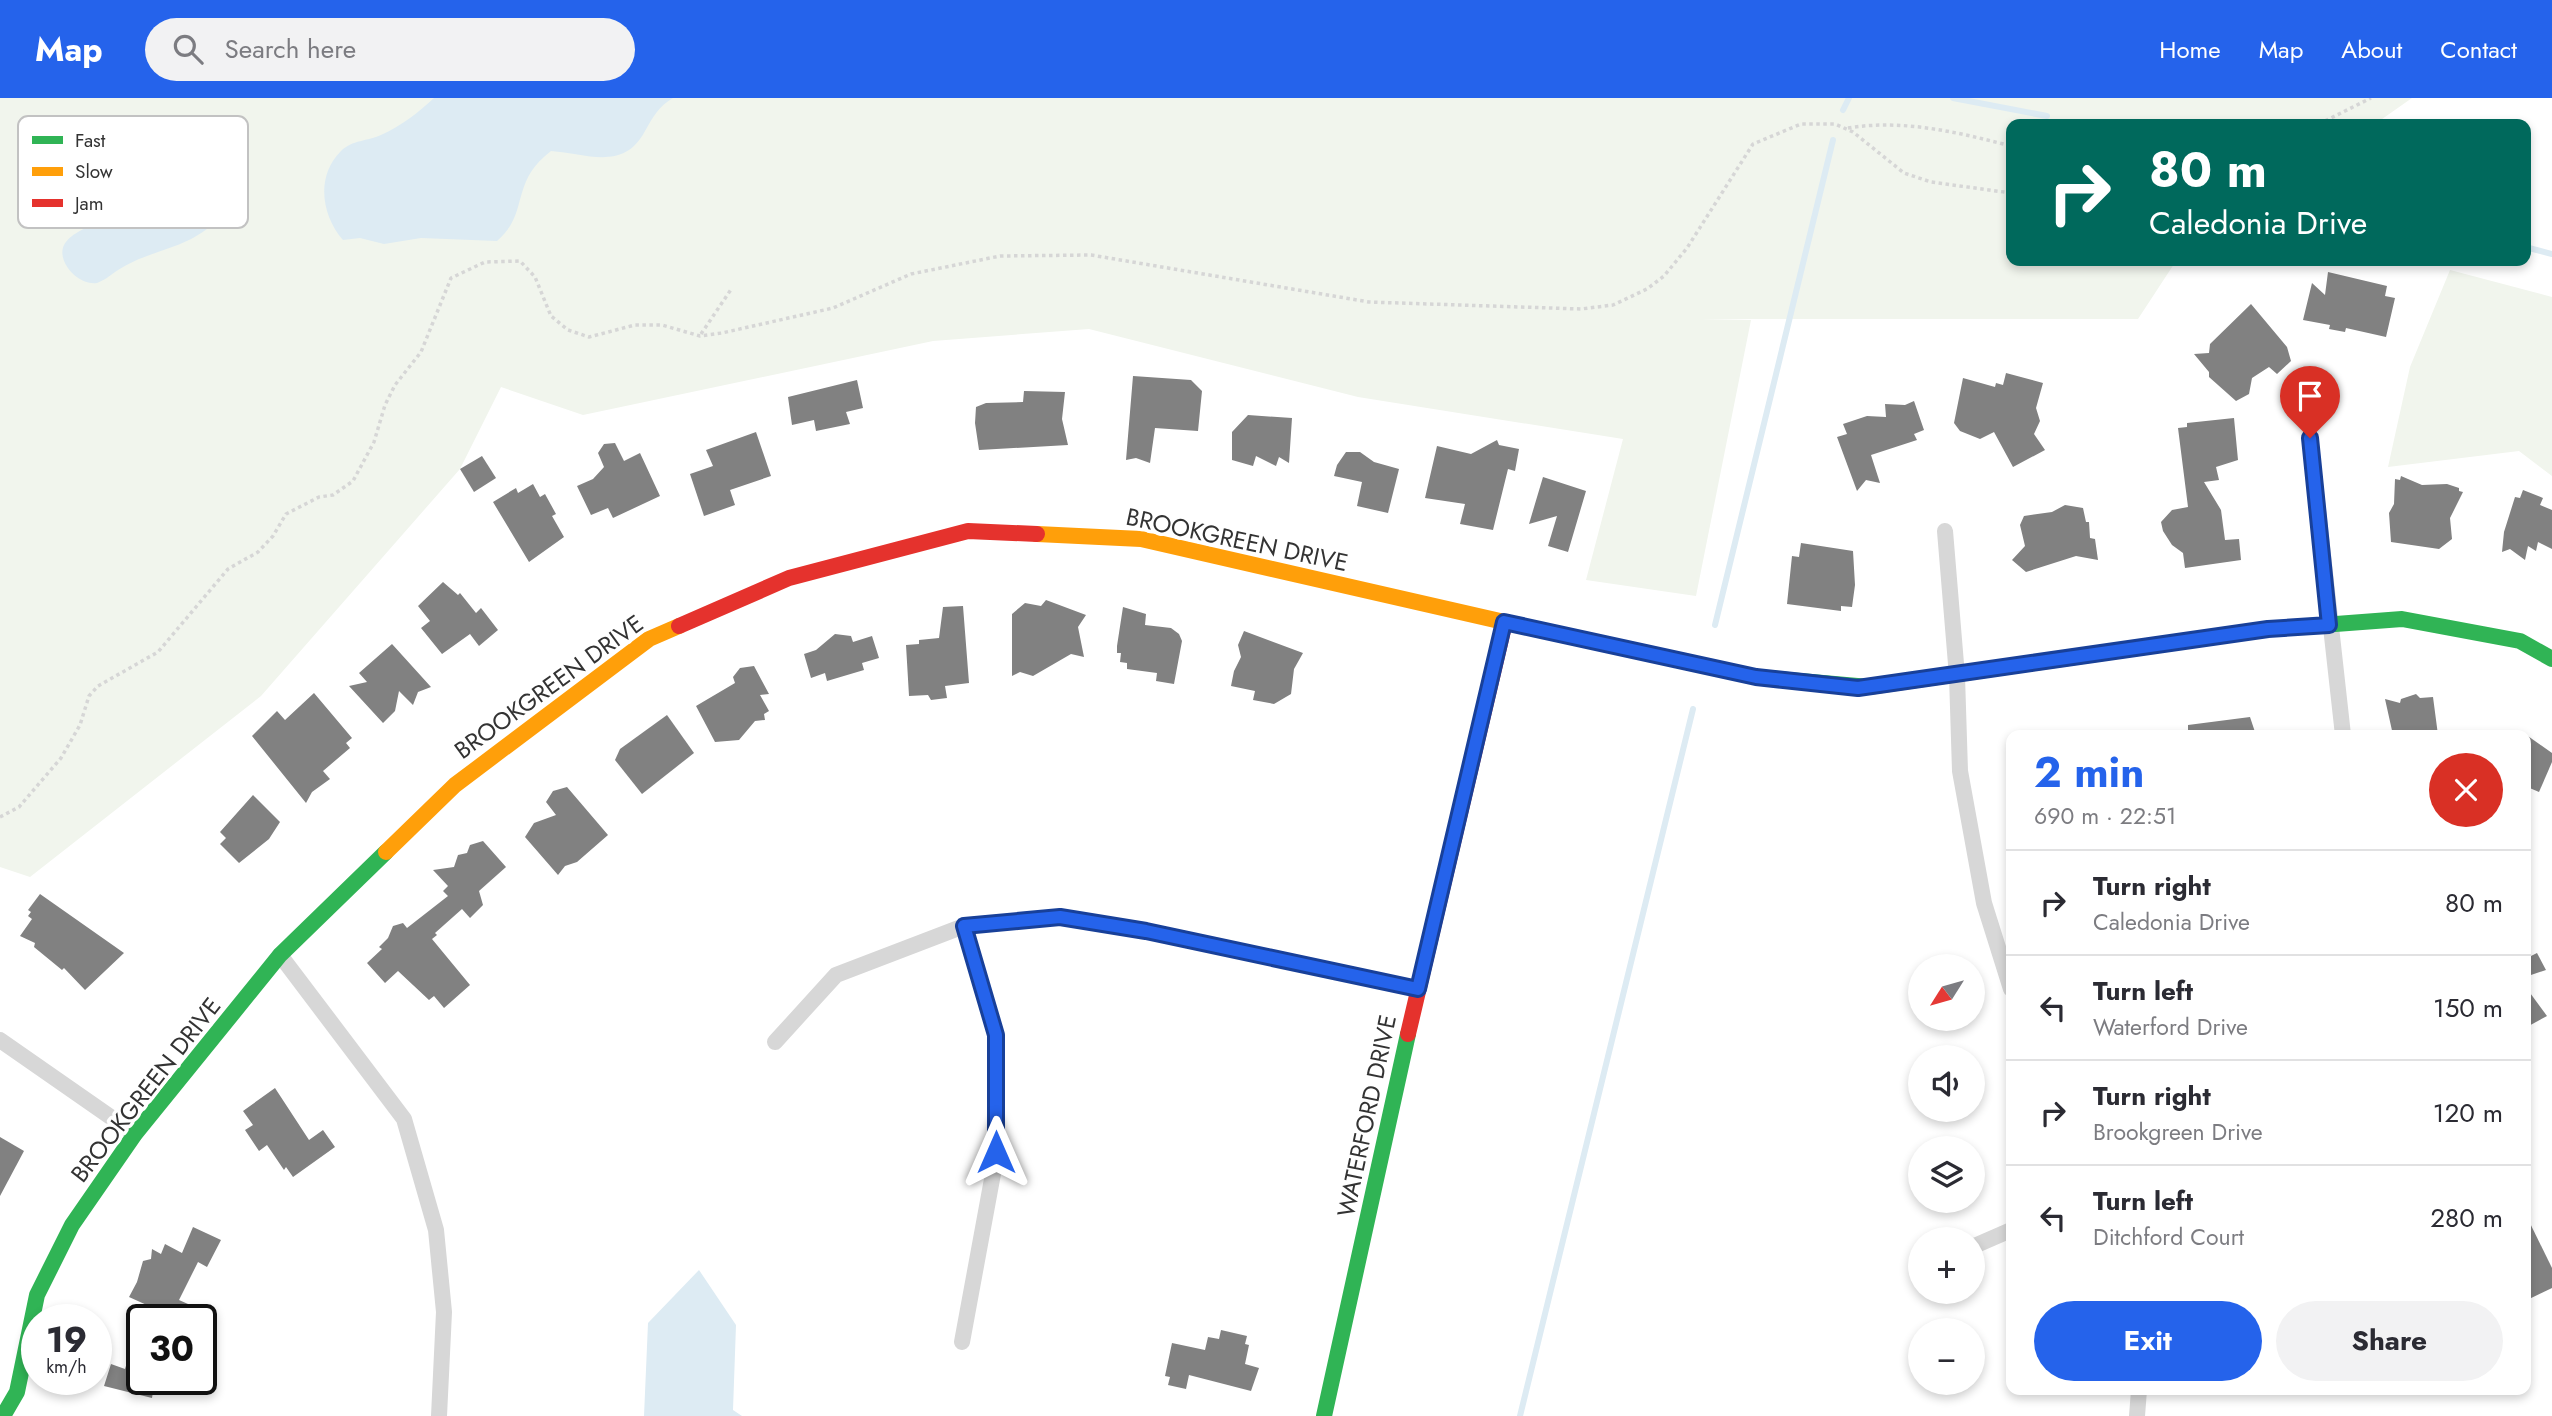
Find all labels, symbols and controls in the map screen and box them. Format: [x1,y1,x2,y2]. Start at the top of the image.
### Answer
search box [145,18,635,81]
text: Map [35,26,103,73]
icon: search [169,30,207,68]
text: Search here [225,30,356,68]
text: Home [2159,32,2221,67]
text: Map [2259,32,2303,67]
text: About [2341,32,2402,67]
text: Contact [2440,32,2517,67]
legend [18,116,248,228]
text: Fast [75,127,106,154]
text: 80 m [2149,135,2267,205]
icon: right [2034,147,2125,238]
text: Slow [75,158,113,185]
text: Jam [72,190,104,217]
text: Caledonia Drive [2149,200,2367,246]
pin [2280,366,2340,438]
icon: arrive [2291,377,2329,415]
street label: BROOKGREEN DRIVE [1123,499,1351,580]
street label: BROOKGREEN DRIVE [447,606,650,767]
text: 2 min [2034,742,2144,803]
button: close [2429,753,2503,827]
text: 690 m · 22:51 [2034,799,2176,833]
text: Turn right [2093,867,2211,905]
icon: right [2034,884,2072,922]
text: 80 m [2445,884,2503,922]
text: Caledonia Drive [2093,905,2250,939]
north arrow [1908,954,1984,1031]
map controls [1908,954,1985,1395]
text: Turn left [2093,972,2193,1010]
icon: left [2034,989,2072,1027]
text: 150 m [2433,989,2503,1027]
street label: BROOKGREEN DRIVE [62,990,229,1190]
text: Waterford Drive [2093,1010,2248,1044]
street label: WATERFORD DRIVE [1328,1012,1405,1220]
button: sound [1908,1045,1985,1122]
text: Turn right [2093,1077,2211,1115]
icon: right [2034,1094,2072,1132]
text: 120 m [2433,1094,2503,1132]
position arrow [959,1115,1033,1189]
text: Brookgreen Drive [2093,1115,2263,1149]
button: layers [1908,1136,1985,1213]
text: Turn left [2093,1182,2193,1220]
icon: left [2034,1199,2072,1237]
text: 280 m [2430,1199,2503,1237]
text: Ditchford Court [2093,1220,2244,1254]
button: + [1908,1227,1985,1304]
button: Exit [2034,1301,2262,1381]
button: Share [2276,1301,2503,1381]
speed limit sign: 30 [126,1304,217,1395]
text: 19 [46,1315,87,1365]
button: − [1908,1318,1985,1395]
text: km/h [46,1354,87,1380]

